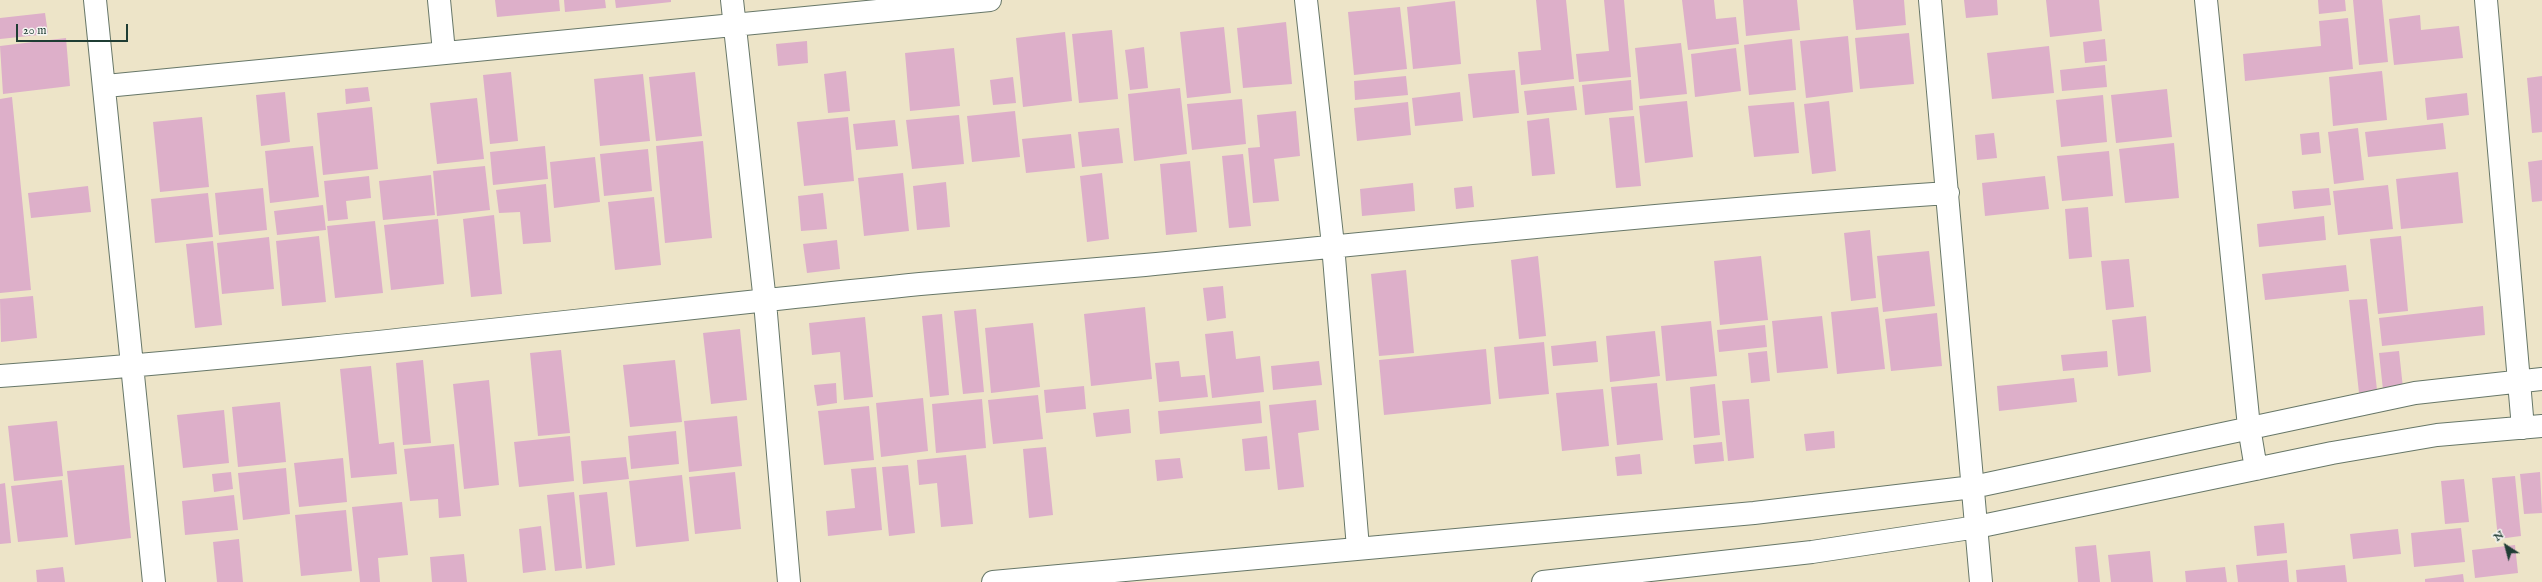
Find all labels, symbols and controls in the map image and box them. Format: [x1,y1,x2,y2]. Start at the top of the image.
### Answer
scale bar [18,16,130,42]
text: 20 m [23,23,46,38]
north arrow [2486,526,2526,566]
text: N [2491,528,2507,545]

